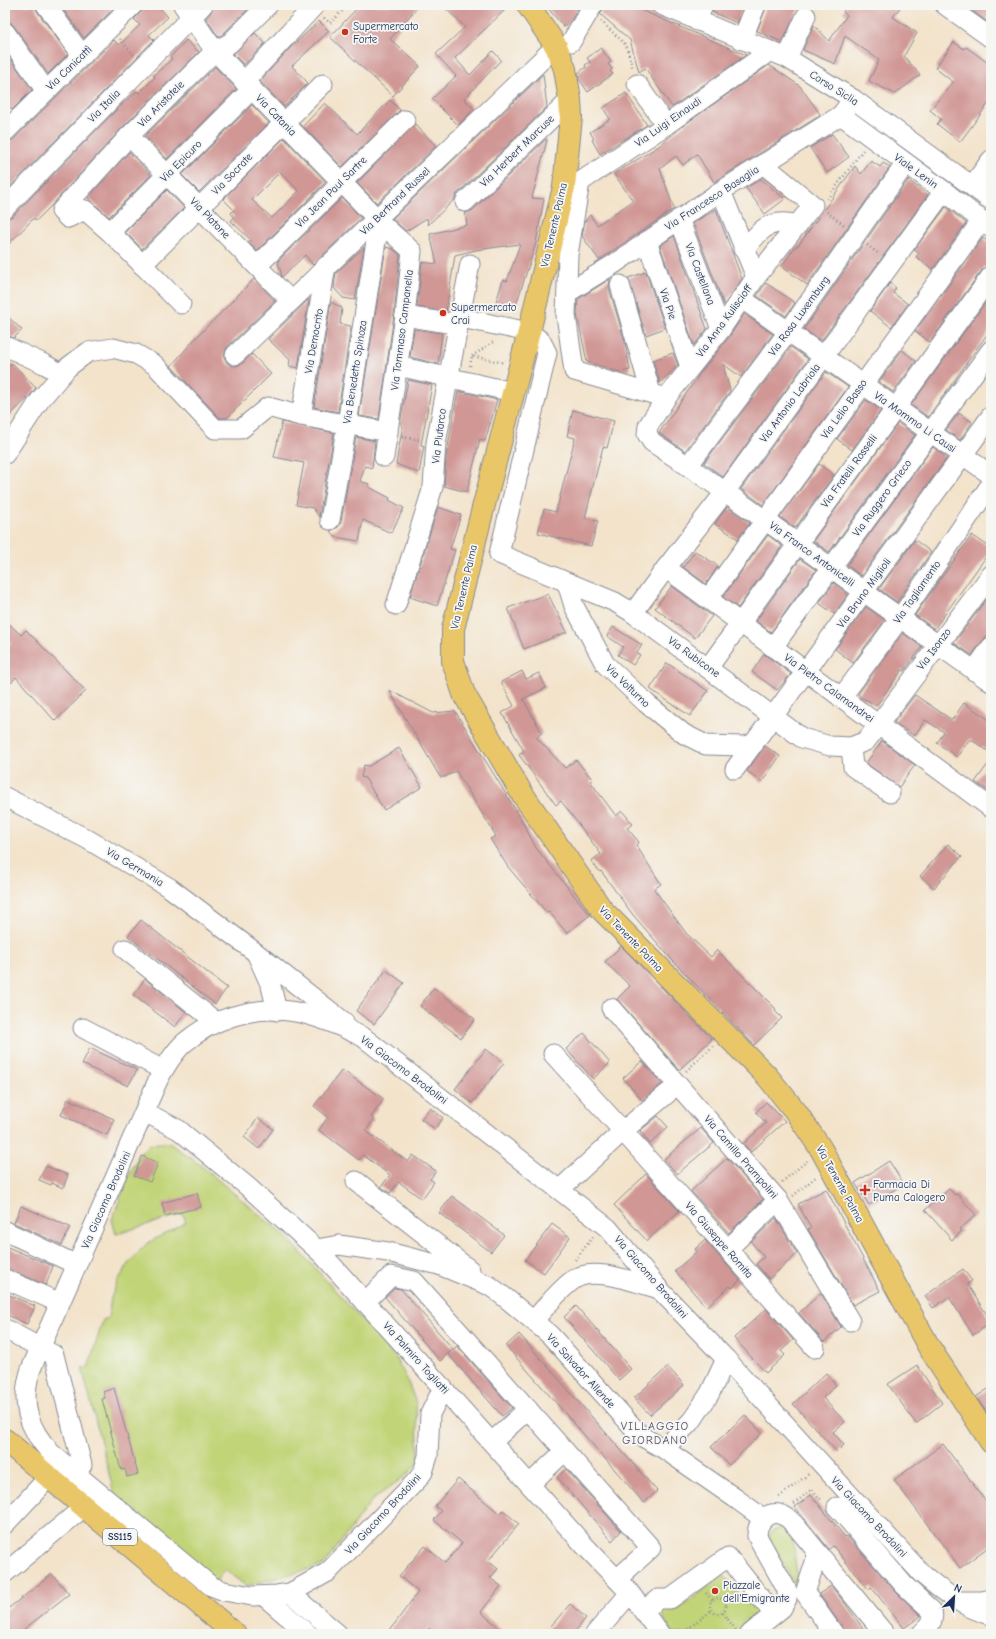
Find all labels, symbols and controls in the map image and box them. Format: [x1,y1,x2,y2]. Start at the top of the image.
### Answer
place label: Supermercato Forte [353,20,419,46]
marker: Supermercato Forte [340,27,350,37]
street label: Via Canicattì [43,43,95,93]
street label: Corso Siclia [807,68,861,108]
street label: Via Aristotele [135,78,187,130]
street label: Via Italia [85,87,123,125]
street label: Via Catania [253,91,299,139]
street label: Via Luigi Einaudi [632,94,704,150]
street label: Via Herbert Marcuse [477,112,557,190]
street label: Via Epicuro [157,137,205,185]
street label: Via Socrate [209,150,255,198]
street label: Viale Lenin [891,151,941,191]
street label: Via Jean Paul Sartre [293,153,370,230]
street label: Via Francesco Basaglia [663,163,761,233]
street label: Via Bertrand Russel [357,164,433,238]
street label: Via Tenente Palma [538,181,570,269]
street label: Via Platone [187,195,233,242]
street label: Via Castellana [682,241,718,307]
street label: Via Tommaso Campanella [388,269,416,391]
street label: Via Rosa Luxemburg [766,273,832,359]
street label: Via Anna Kuliscioff [693,281,755,360]
street label: Via Pie [657,287,679,322]
place label: Supermercato Crai [451,301,517,327]
street label: Via Democrito [302,307,326,375]
marker: Supermercato Crai [438,308,448,318]
street label: Via Benedetto Spinoza [340,319,370,425]
street label: Via Antonio Labriola [757,361,823,445]
street label: Via Lelio Basso [818,377,870,441]
street label: Via Mommo Li Causi [871,389,959,455]
street label: Via Plutarco [429,407,449,464]
street label: Via Fratelli Rosselli [818,432,880,510]
street label: Via Ruggero Grieco [850,457,914,539]
street label: Via Franco Antonicelli [767,519,857,589]
street label: Via Tenente Palma [448,543,480,631]
street label: Via Bruno Miglioli [834,555,894,631]
street label: Via Tagliamento [890,558,944,626]
street label: Via Isonzo [914,625,954,672]
street label: Via Rubicone [665,634,723,680]
street label: Via Pietro Calamandrei [781,651,877,725]
street label: Via Volturno [603,662,653,710]
street label: Via Germania [104,845,166,889]
street label: Via Tenente Palma [596,903,666,975]
street label: Via Giacomo Brodolini [358,1033,450,1107]
street label: Via Camillo Prampolini [701,1113,781,1201]
street label: Via Tenente Palma [813,1143,867,1225]
street label: Via Giacomo Brodolini [79,1149,133,1251]
place label: Farmacia Di Puma Calogero [873,1178,945,1204]
marker: Farmacia Di Puma Calogero [860,1185,870,1195]
street label: Via Giuseppe Romita [682,1199,756,1281]
street label: Via Giacomo Brodolini [611,1233,691,1321]
street label: Via Palmiro Togliatti [380,1319,452,1397]
street label: Via Salvador Allende [544,1331,618,1411]
district label: VILLAGGIO GIORDANO [621,1419,689,1447]
street label: Via Giacomo Brodolini [342,1471,424,1557]
street label: Via Giacomo Brodolini [828,1474,910,1560]
road number: SS115 [103,1529,137,1545]
north arrow [934,1577,974,1617]
place label: Piazzale dell'Emigrante [723,1579,790,1605]
text: N [952,1581,964,1596]
marker: Piazzale dell'Emigrante [710,1586,720,1596]

